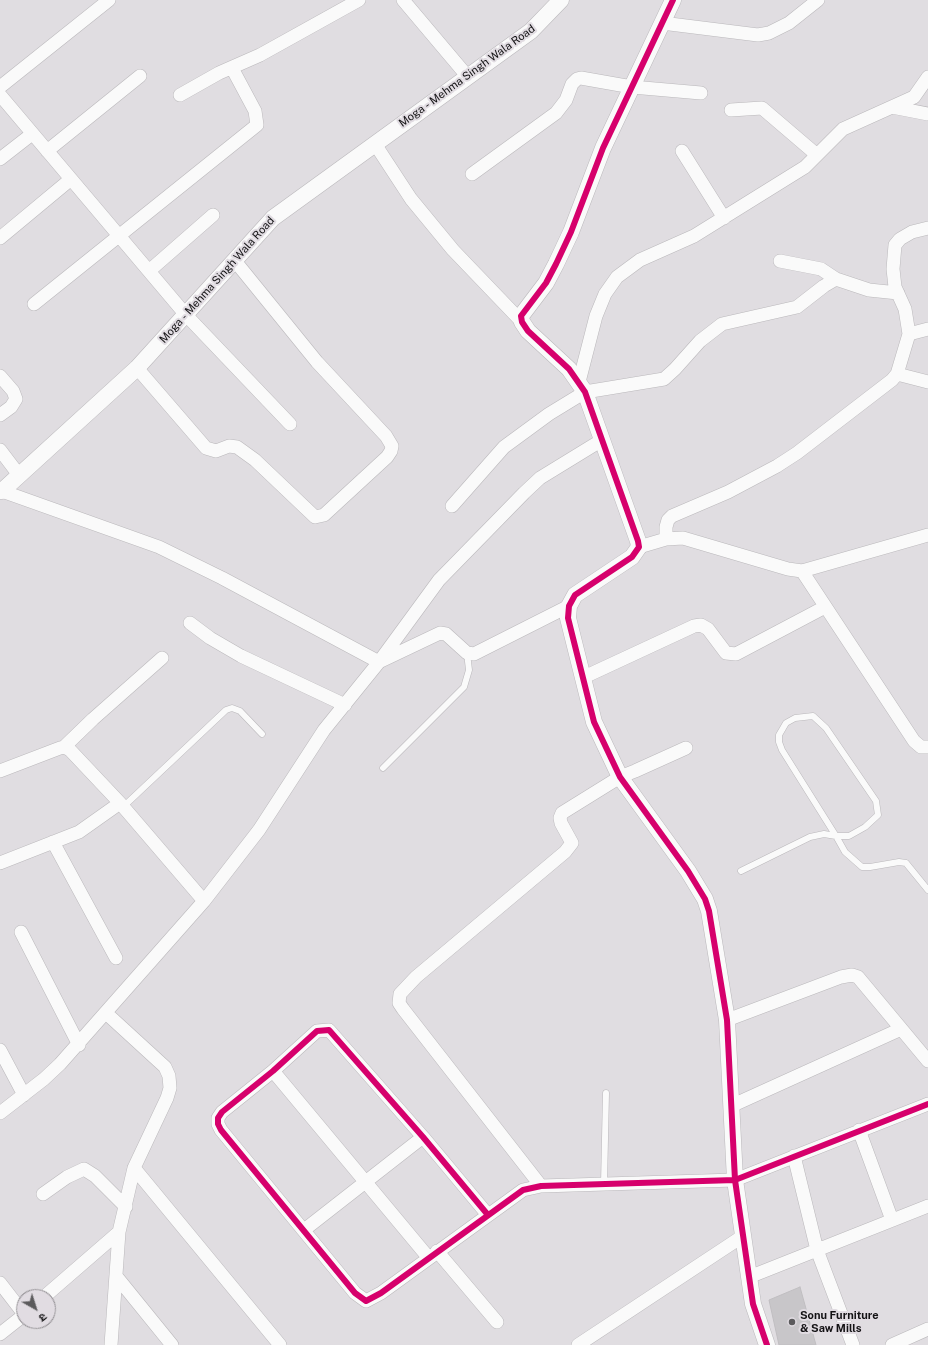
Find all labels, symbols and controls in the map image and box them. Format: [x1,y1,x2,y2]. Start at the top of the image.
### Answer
street label: Moga - Mehma Singh Wala Road [396,22,538,130]
street label: Moga - Mehma Singh Wala Road [157,214,277,346]
north arrow [16,1289,56,1329]
place label: Sonu Furniture & Saw Mills [800,1309,879,1335]
text: उ [37,1311,49,1324]
marker: Sonu Furniture & Saw Mills [787,1317,797,1327]

